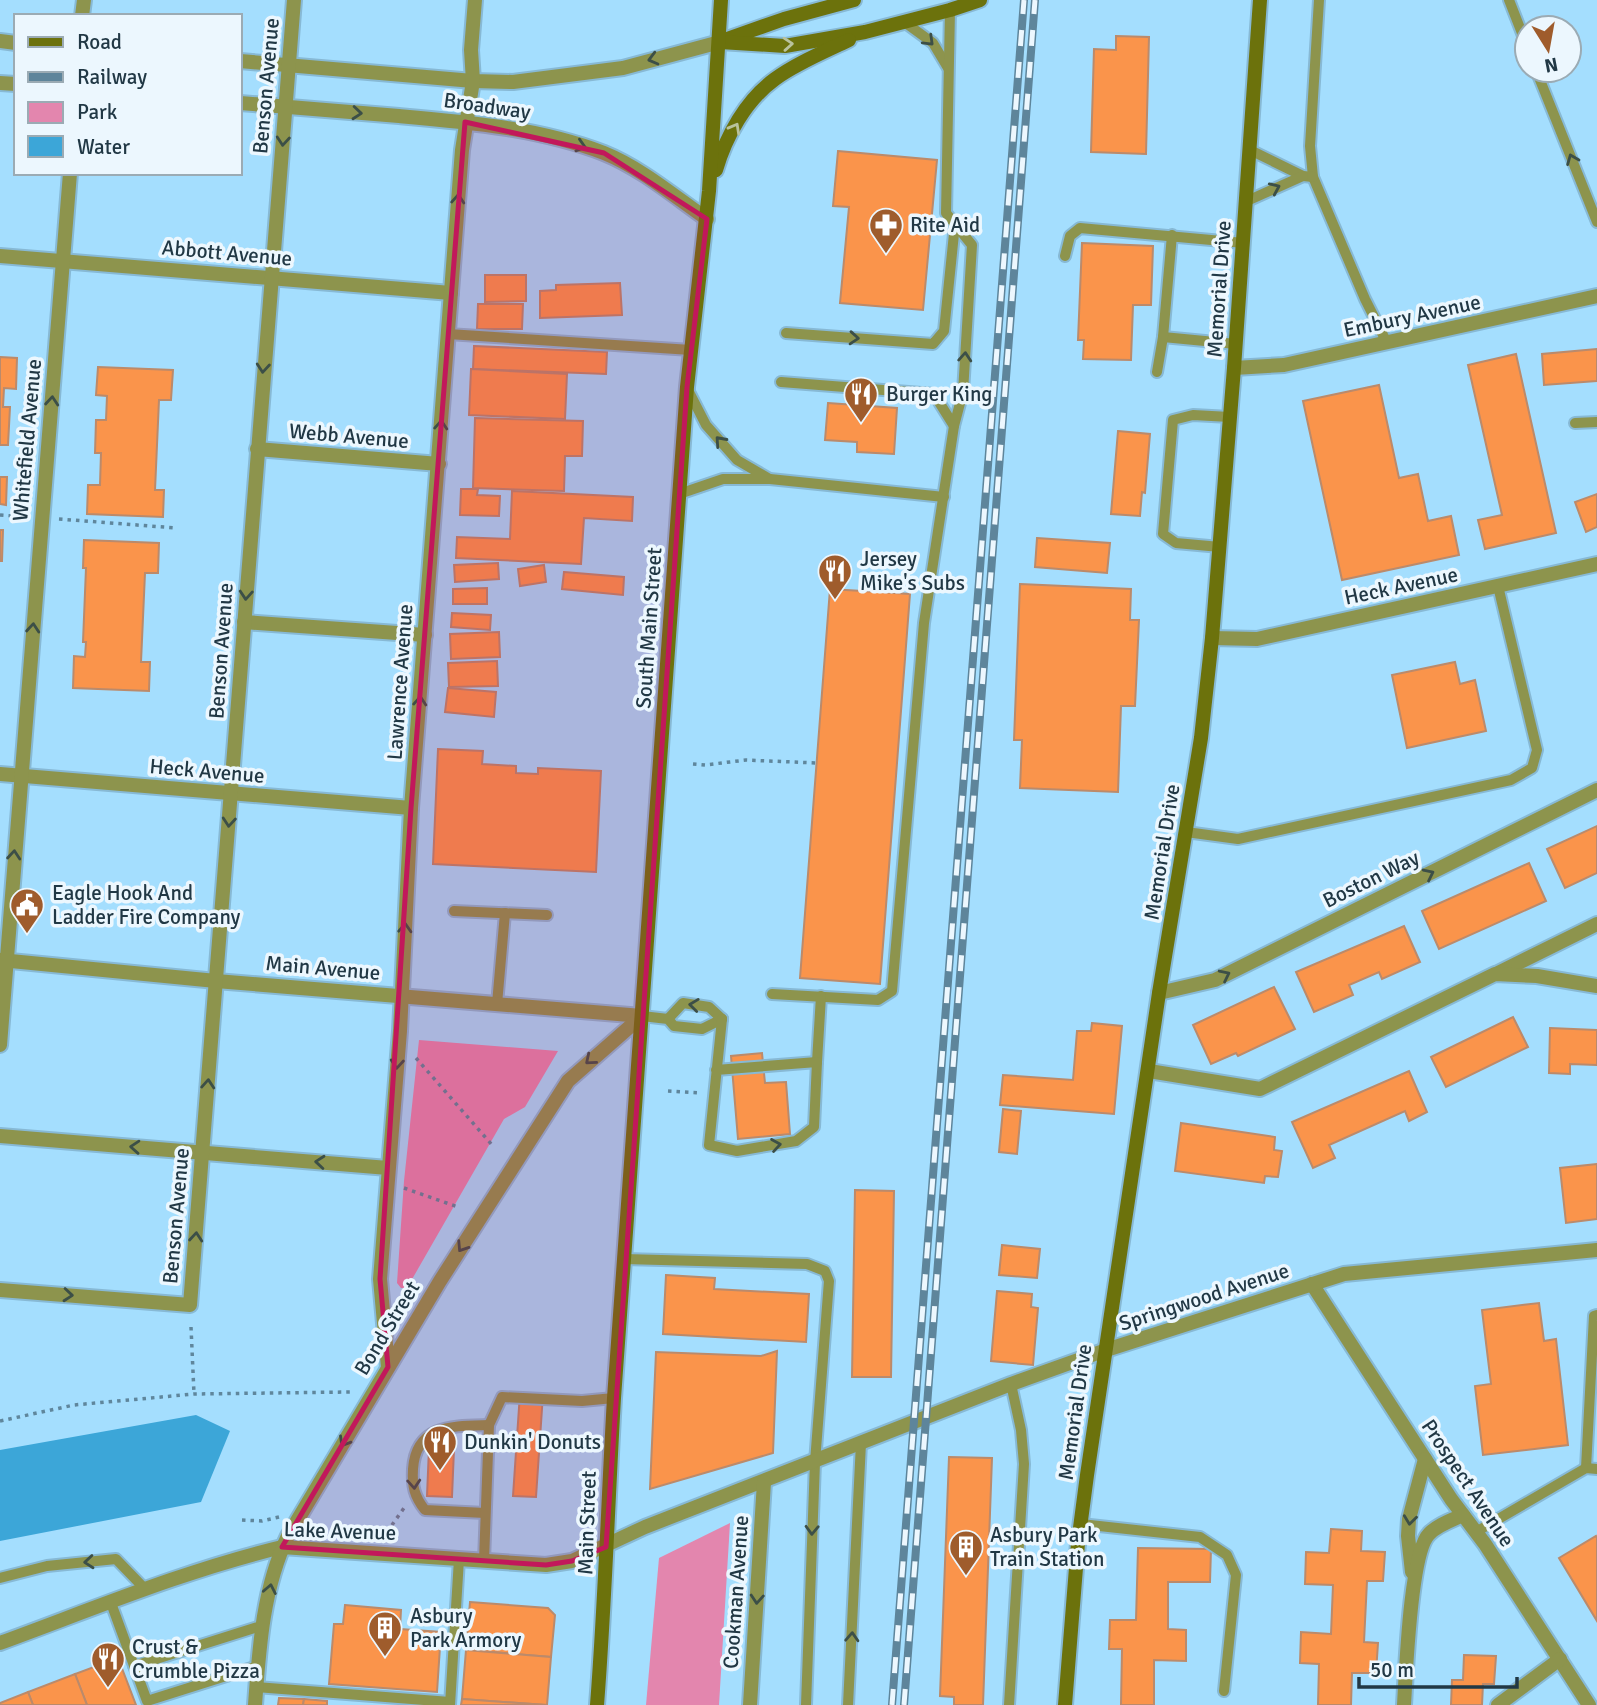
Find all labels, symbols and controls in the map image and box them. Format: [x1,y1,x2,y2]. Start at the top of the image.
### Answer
legend [14,14,242,175]
north arrow [1513,14,1583,84]
street label: Benson Avenue [247,17,285,155]
text: Road [77,29,122,55]
one-way arrow [920,33,933,46]
one-way arrow [782,37,793,52]
one-way arrow [648,51,660,65]
text: N [1542,52,1560,78]
text: Railway [77,64,147,90]
street label: Broadway [442,87,532,125]
text: Park [77,99,118,125]
one-way arrow [351,105,362,120]
one-way arrow [727,123,740,135]
text: Water [77,134,130,160]
one-way arrow [276,136,291,147]
one-way arrow [575,138,587,153]
one-way arrow [1566,154,1580,166]
one-way arrow [1267,182,1280,196]
one-way arrow [450,193,465,204]
pharmacy icon: Rite Aid [867,206,905,255]
place label: Rite Aid [910,212,980,238]
street label: Memorial Drive [1201,220,1237,358]
street label: Abbott Avenue [161,234,293,272]
street label: Embury Avenue [1341,289,1483,343]
one-way arrow [849,330,860,345]
one-way arrow [957,351,972,362]
street label: Whitefield Avenue [7,358,47,522]
one-way arrow [256,363,271,374]
restaurant icon: Burger King [842,375,880,424]
place label: Burger King [886,381,992,407]
one-way arrow [44,395,59,406]
street label: Webb Avenue [288,418,410,454]
one-way arrow [434,420,449,431]
one-way arrow [716,436,728,449]
street label: South Main Street [630,546,668,710]
place label: Jersey Mike's Subs [860,546,965,596]
restaurant icon: Jersey Mike's Subs [816,552,854,601]
street label: Heck Avenue [1342,561,1460,611]
street label: Benson Avenue [203,582,239,720]
one-way arrow [239,590,254,601]
street label: Lawrence Avenue [382,603,418,761]
one-way arrow [25,622,40,633]
one-way arrow [412,695,427,706]
street label: Heck Avenue [148,753,266,789]
street label: Memorial Drive [1138,782,1186,922]
one-way arrow [222,816,237,827]
street label: Boston Way [1318,844,1424,914]
one-way arrow [6,849,21,860]
one-way arrow [1422,868,1434,882]
place label: Eagle Hook And Ladder Fire Company [52,880,241,930]
public building icon: Eagle Hook And Ladder Fire Company [8,886,46,935]
one-way arrow [397,922,412,933]
street label: Main Avenue [265,950,381,986]
one-way arrow [1218,969,1230,983]
one-way arrow [688,997,700,1012]
one-way arrow [585,1052,598,1064]
one-way arrow [390,1059,405,1070]
one-way arrow [200,1078,215,1089]
one-way arrow [770,1138,782,1153]
one-way arrow [130,1139,141,1154]
street label: Benson Avenue [157,1147,195,1285]
one-way arrow [315,1155,326,1170]
one-way arrow [188,1232,203,1243]
one-way arrow [457,1240,470,1253]
street label: Springwood Avenue [1116,1257,1292,1337]
street label: Bond Street [349,1276,425,1380]
one-way arrow [63,1287,74,1302]
street label: Memorial Drive [1053,1342,1097,1482]
street label: Prospect Avenue [1416,1414,1520,1552]
restaurant icon: Dunkin' Donuts [421,1423,459,1472]
place label: Dunkin' Donuts [464,1429,601,1455]
one-way arrow [340,1434,353,1447]
street label: Main Street [572,1471,602,1575]
one-way arrow [406,1479,421,1490]
street label: Cookman Avenue [718,1514,754,1670]
one-way arrow [1402,1514,1417,1526]
street label: Lake Avenue [283,1516,397,1546]
place label: Asbury Park Train Station [990,1522,1104,1572]
one-way arrow [805,1525,820,1536]
building icon: Asbury Park Train Station [947,1528,985,1577]
one-way arrow [84,1554,95,1569]
one-way arrow [262,1583,277,1595]
one-way arrow [750,1594,765,1605]
place label: Asbury Park Armory [410,1603,521,1653]
building icon: Asbury Park Armory [366,1609,404,1658]
one-way arrow [844,1631,859,1642]
place label: Crust & Crumble Pizza [132,1634,260,1684]
restaurant icon: Crust & Crumble Pizza [89,1640,127,1689]
scale bar [1359,1646,1516,1690]
text: 50 m [1370,1657,1414,1683]

